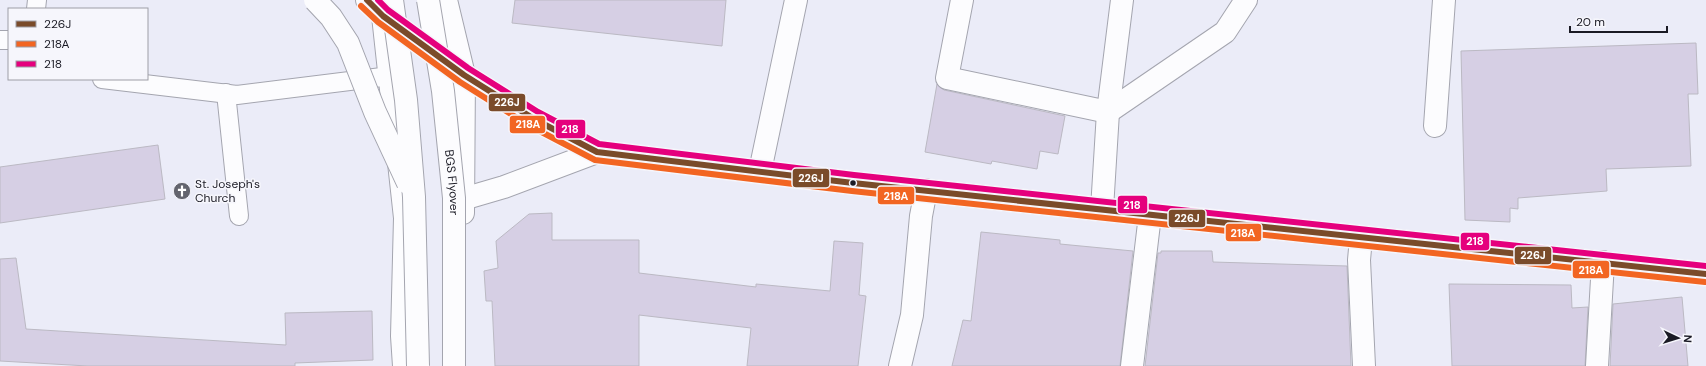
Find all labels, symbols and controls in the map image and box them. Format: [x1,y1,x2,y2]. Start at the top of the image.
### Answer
legend [8,8,148,80]
scale bar [1570,8,1667,34]
text: 20 m [1576,14,1605,30]
text: 226J [44,16,71,32]
text: 218A [44,36,70,52]
text: 218 [44,56,62,72]
line badge: 226J [488,93,526,112]
text: 226J [494,95,520,109]
line badge: 218A [509,115,546,134]
text: 218A [516,117,541,131]
line badge: 218 [555,119,586,139]
text: 218 [561,122,579,136]
street label: BGS Flyover [441,149,462,216]
line badge: 226J [792,168,830,188]
text: 226J [798,171,824,185]
place label: St. Joseph's Church [195,176,260,206]
unlabelled marker [848,178,858,188]
church icon: St. Joseph's Church [172,181,192,201]
line badge: 218A [877,186,915,205]
text: 218A [884,189,909,203]
line badge: 218 [1117,195,1148,214]
text: 218 [1123,198,1141,212]
line badge: 226J [1168,209,1206,228]
text: 226J [1174,211,1200,225]
line badge: 218A [1225,223,1262,242]
text: 218A [1231,226,1256,240]
line badge: 218 [1460,232,1490,251]
text: 218 [1466,234,1484,248]
line badge: 226J [1514,246,1552,265]
text: 226J [1520,248,1546,262]
line badge: 218A [1572,260,1610,279]
text: 218A [1579,263,1604,277]
north arrow [1658,318,1698,358]
text: N [1681,334,1695,343]

